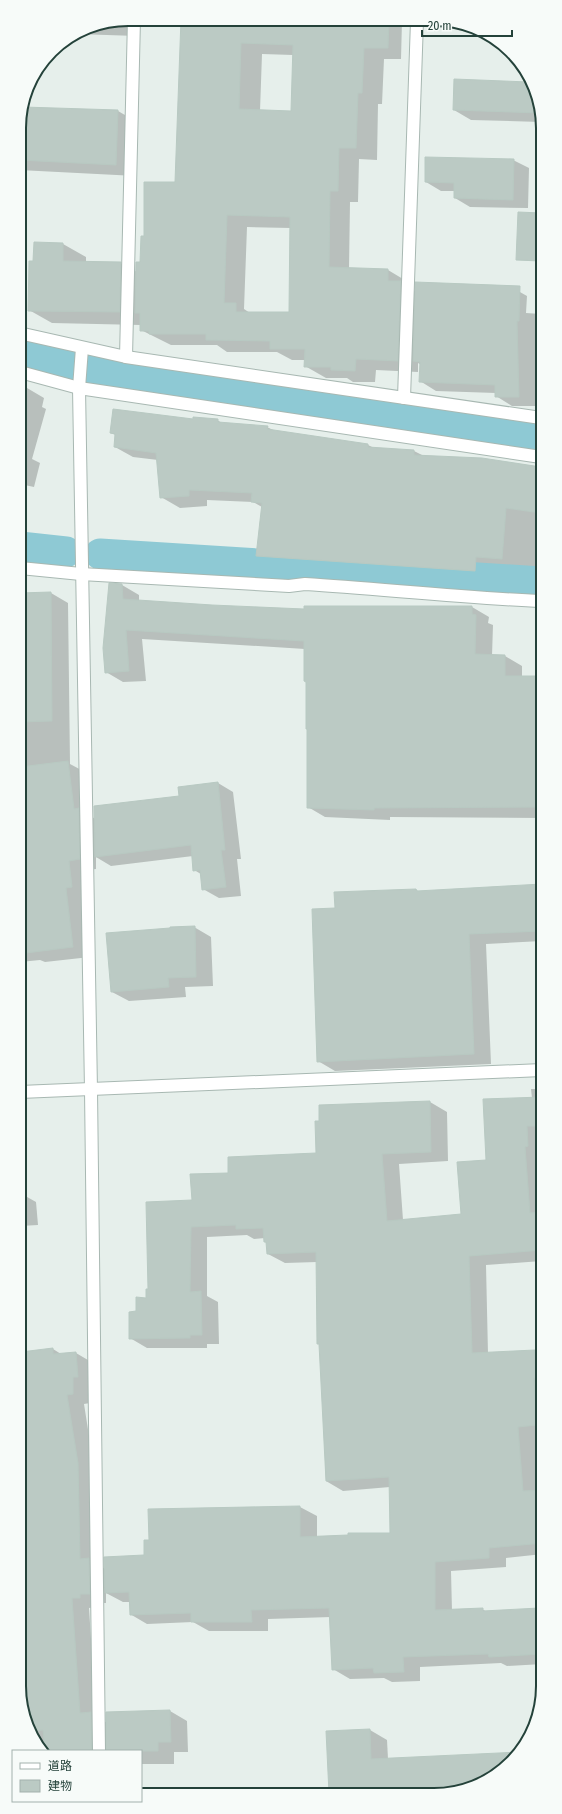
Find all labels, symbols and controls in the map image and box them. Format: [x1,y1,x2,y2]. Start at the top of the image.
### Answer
scale bar [422,12,512,38]
text: 20 m [428,19,452,33]
legend [12,1750,142,1802]
text: 道路 [48,1759,72,1773]
text: 建物 [48,1779,72,1793]

